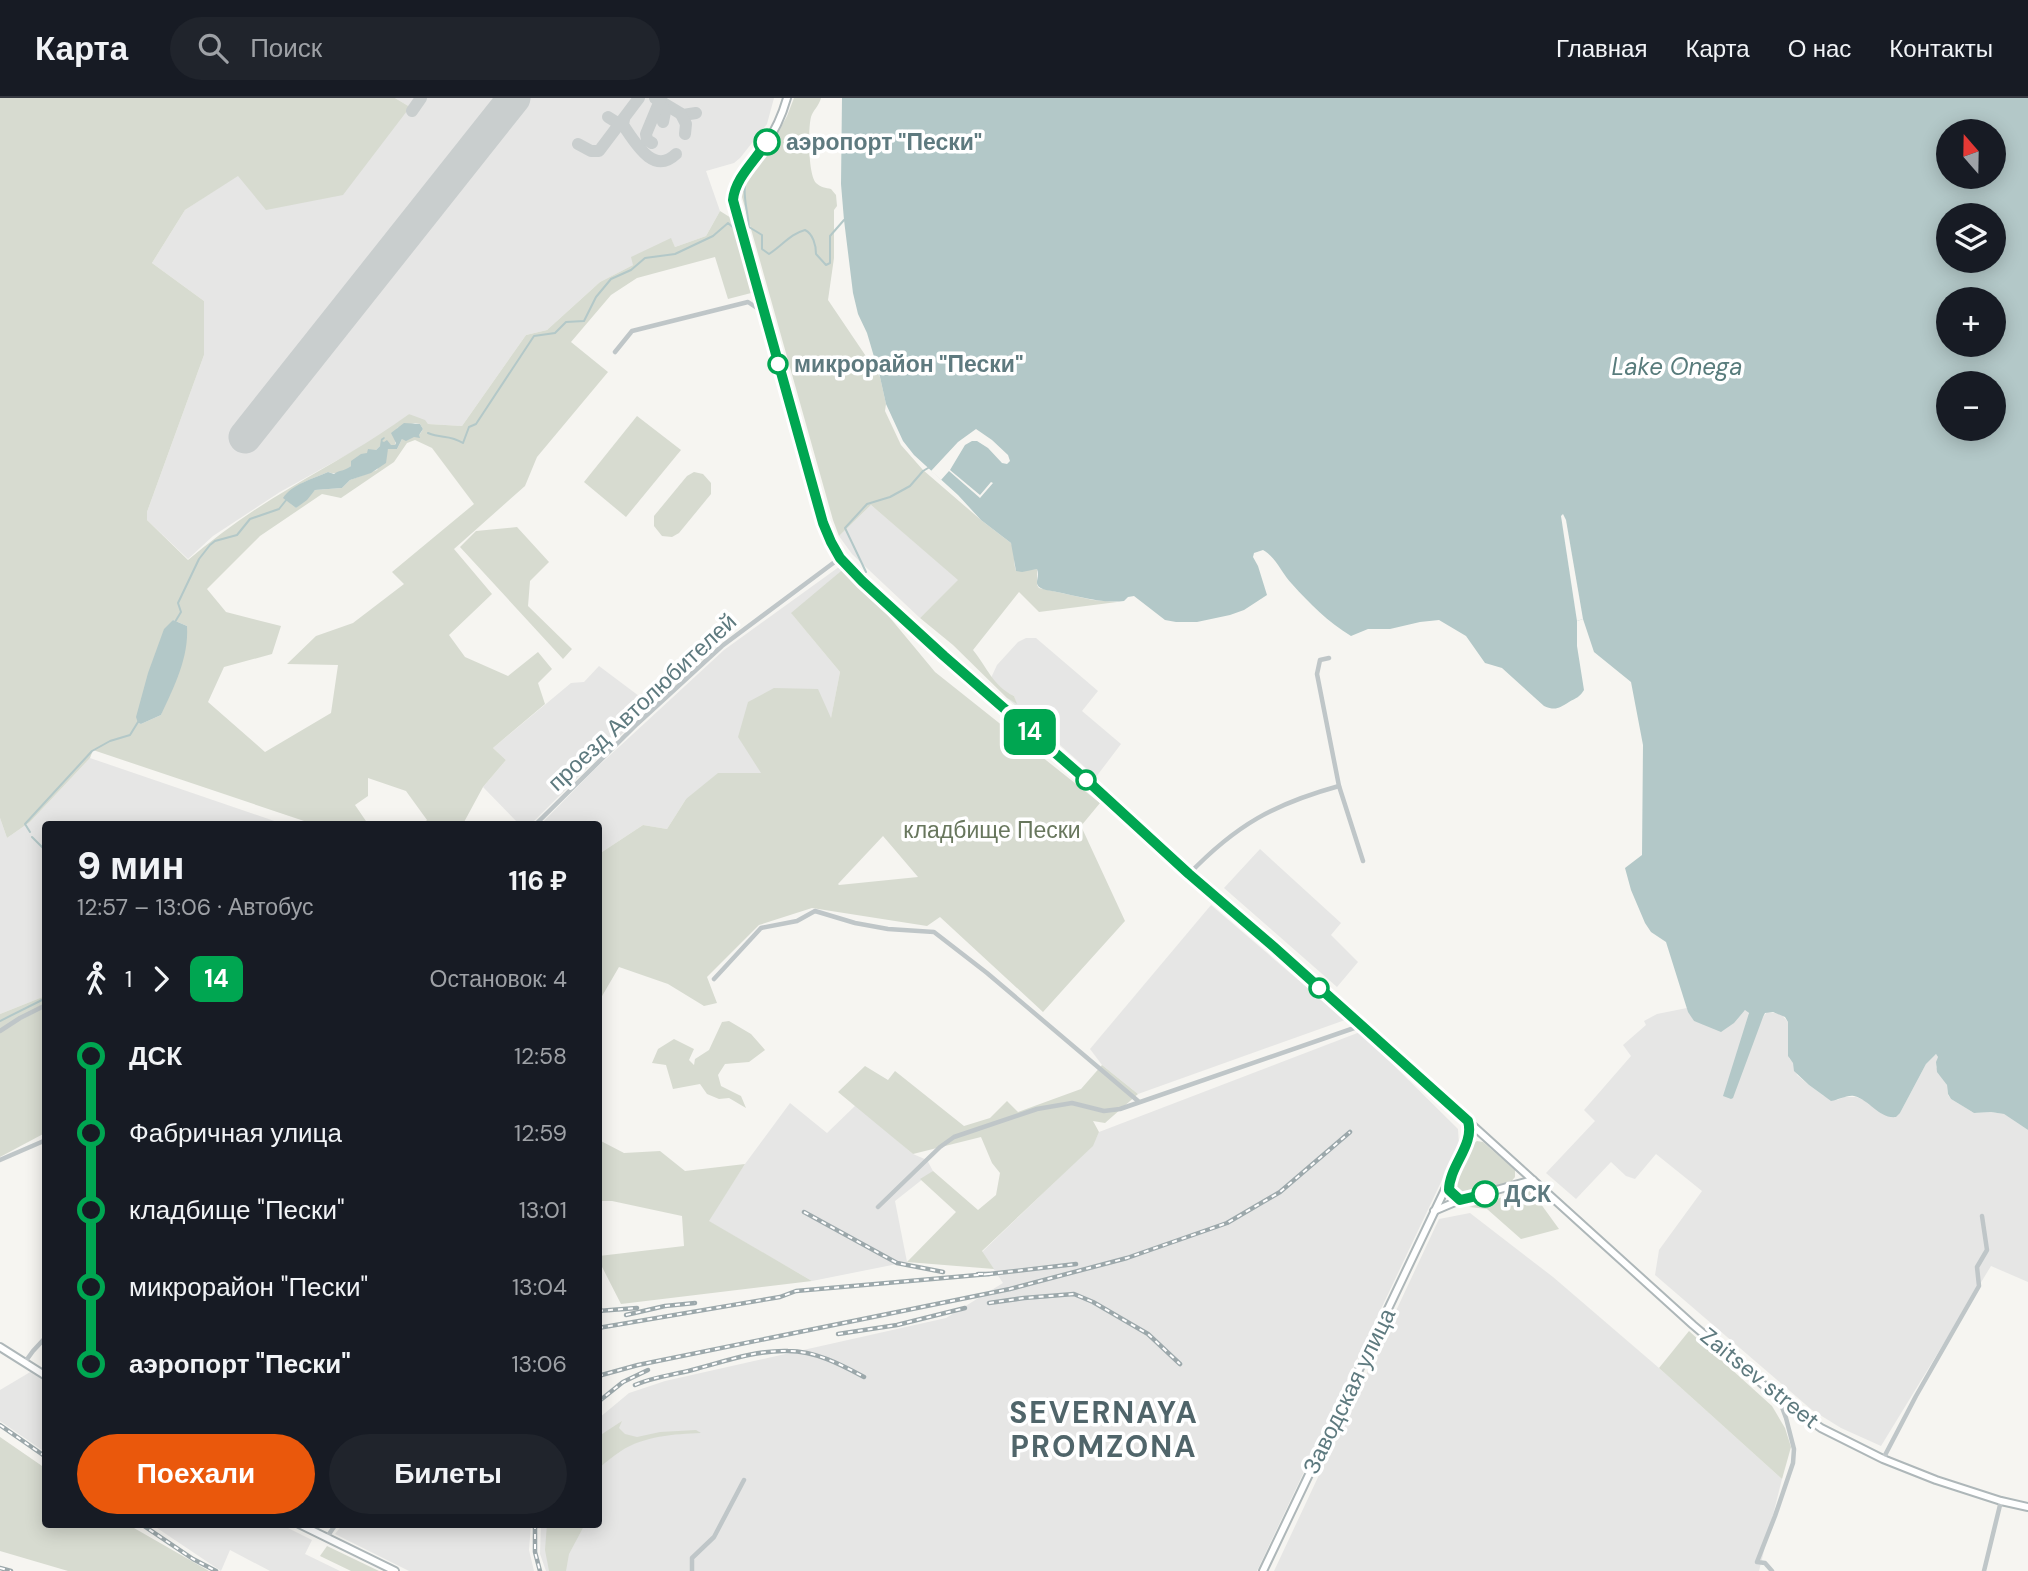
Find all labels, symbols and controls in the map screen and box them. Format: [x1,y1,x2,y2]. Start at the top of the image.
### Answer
search box [170,17,660,80]
text: Карта [35,27,128,70]
icon: search [194,29,232,67]
text: Поиск [250,31,322,65]
text: Главная [1556,33,1647,64]
text: Карта [1685,33,1750,64]
text: О нас [1788,33,1851,64]
text: Контакты [1889,33,1993,64]
north arrow [1936,119,2006,189]
map controls [1936,119,2006,441]
place label: аэропорт "Пески" [786,127,982,157]
marker: аэропорт "Пески" [754,129,780,155]
button: layers [1936,203,2006,273]
button: + [1936,287,2006,357]
place label: микрорайон "Пески" [794,349,1023,379]
water label: Lake Onega [1612,351,1742,382]
marker: микрорайон "Пески" [768,354,788,374]
button: − [1936,371,2006,441]
street label: проезд Автолюбителей [541,607,743,797]
line badge: 14 [998,709,1062,755]
text: 14 [1018,716,1042,747]
unlabelled marker [1076,770,1096,790]
park label: кладбище Пески [903,815,1081,845]
text: 9 мин [77,841,184,891]
text: 116 ₽ [508,864,567,898]
text: 12:57 – 13:06 · Автобус [77,892,314,922]
icon: walk [77,960,115,998]
icon: forward [142,960,180,998]
text: 14 [204,963,229,994]
text: 1 [125,964,132,994]
text: Остановок: 4 [430,964,567,994]
unlabelled marker [1309,978,1329,998]
text: ДСК [129,1039,182,1073]
text: 12:58 [514,1041,567,1071]
text: Фабричная улица [129,1116,342,1150]
text: 12:59 [514,1118,567,1148]
place label: ДСК [1504,1179,1552,1209]
marker: ДСК [1472,1181,1498,1207]
text: кладбище "Пески" [129,1193,345,1227]
text: 13:01 [519,1195,567,1225]
text: микрорайон "Пески" [129,1270,368,1304]
text: 13:04 [512,1272,567,1302]
street label: Заводская улица [1296,1303,1402,1479]
street label: Zaitsev street [1694,1321,1826,1435]
text: аэропорт "Пески" [129,1347,351,1381]
text: 13:06 [511,1349,567,1379]
district label: SEVERNAYA PROMZONA [1009,1393,1199,1466]
button: Поехали [77,1434,315,1514]
button: Билеты [329,1434,567,1514]

